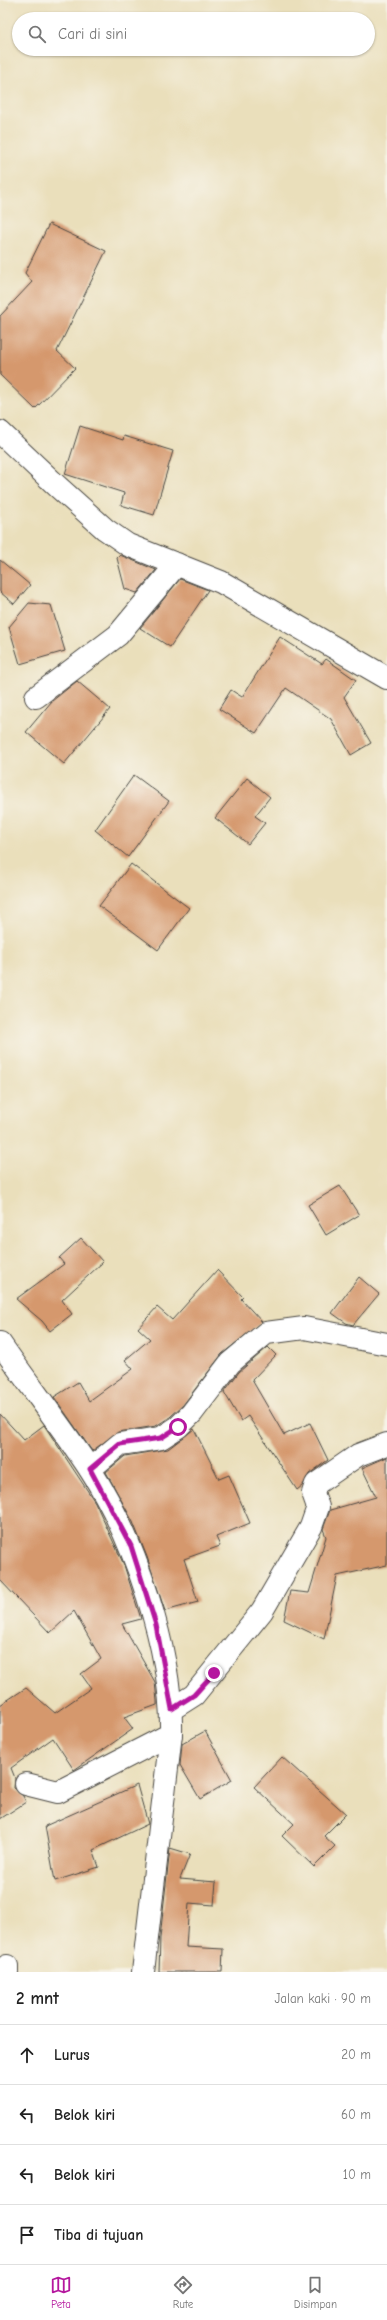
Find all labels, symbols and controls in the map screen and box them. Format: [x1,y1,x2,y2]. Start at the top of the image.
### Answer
search box [12,12,375,56]
icon: search [26,23,48,45]
text: Cari di sini [58,25,127,43]
route start [169,1418,187,1436]
route end [205,1664,223,1682]
text: 2 mnt [16,1989,59,2008]
text: Jalan kaki · 90 m [274,1991,371,2006]
icon: ahead [16,2044,38,2066]
text: Lurus [54,2046,90,2064]
text: 20 m [341,2047,371,2062]
icon: left [16,2104,38,2126]
text: Belok kiri [54,2106,115,2124]
text: 60 m [341,2107,371,2122]
icon: left [16,2164,38,2186]
text: Belok kiri [54,2166,115,2184]
text: 10 m [343,2167,371,2182]
icon: arrive [16,2224,38,2246]
text: Tiba di tujuan [54,2226,143,2244]
tab: Peta [50,2274,72,2311]
tab: Rute [172,2274,194,2311]
tab: Disimpan [294,2274,337,2311]

